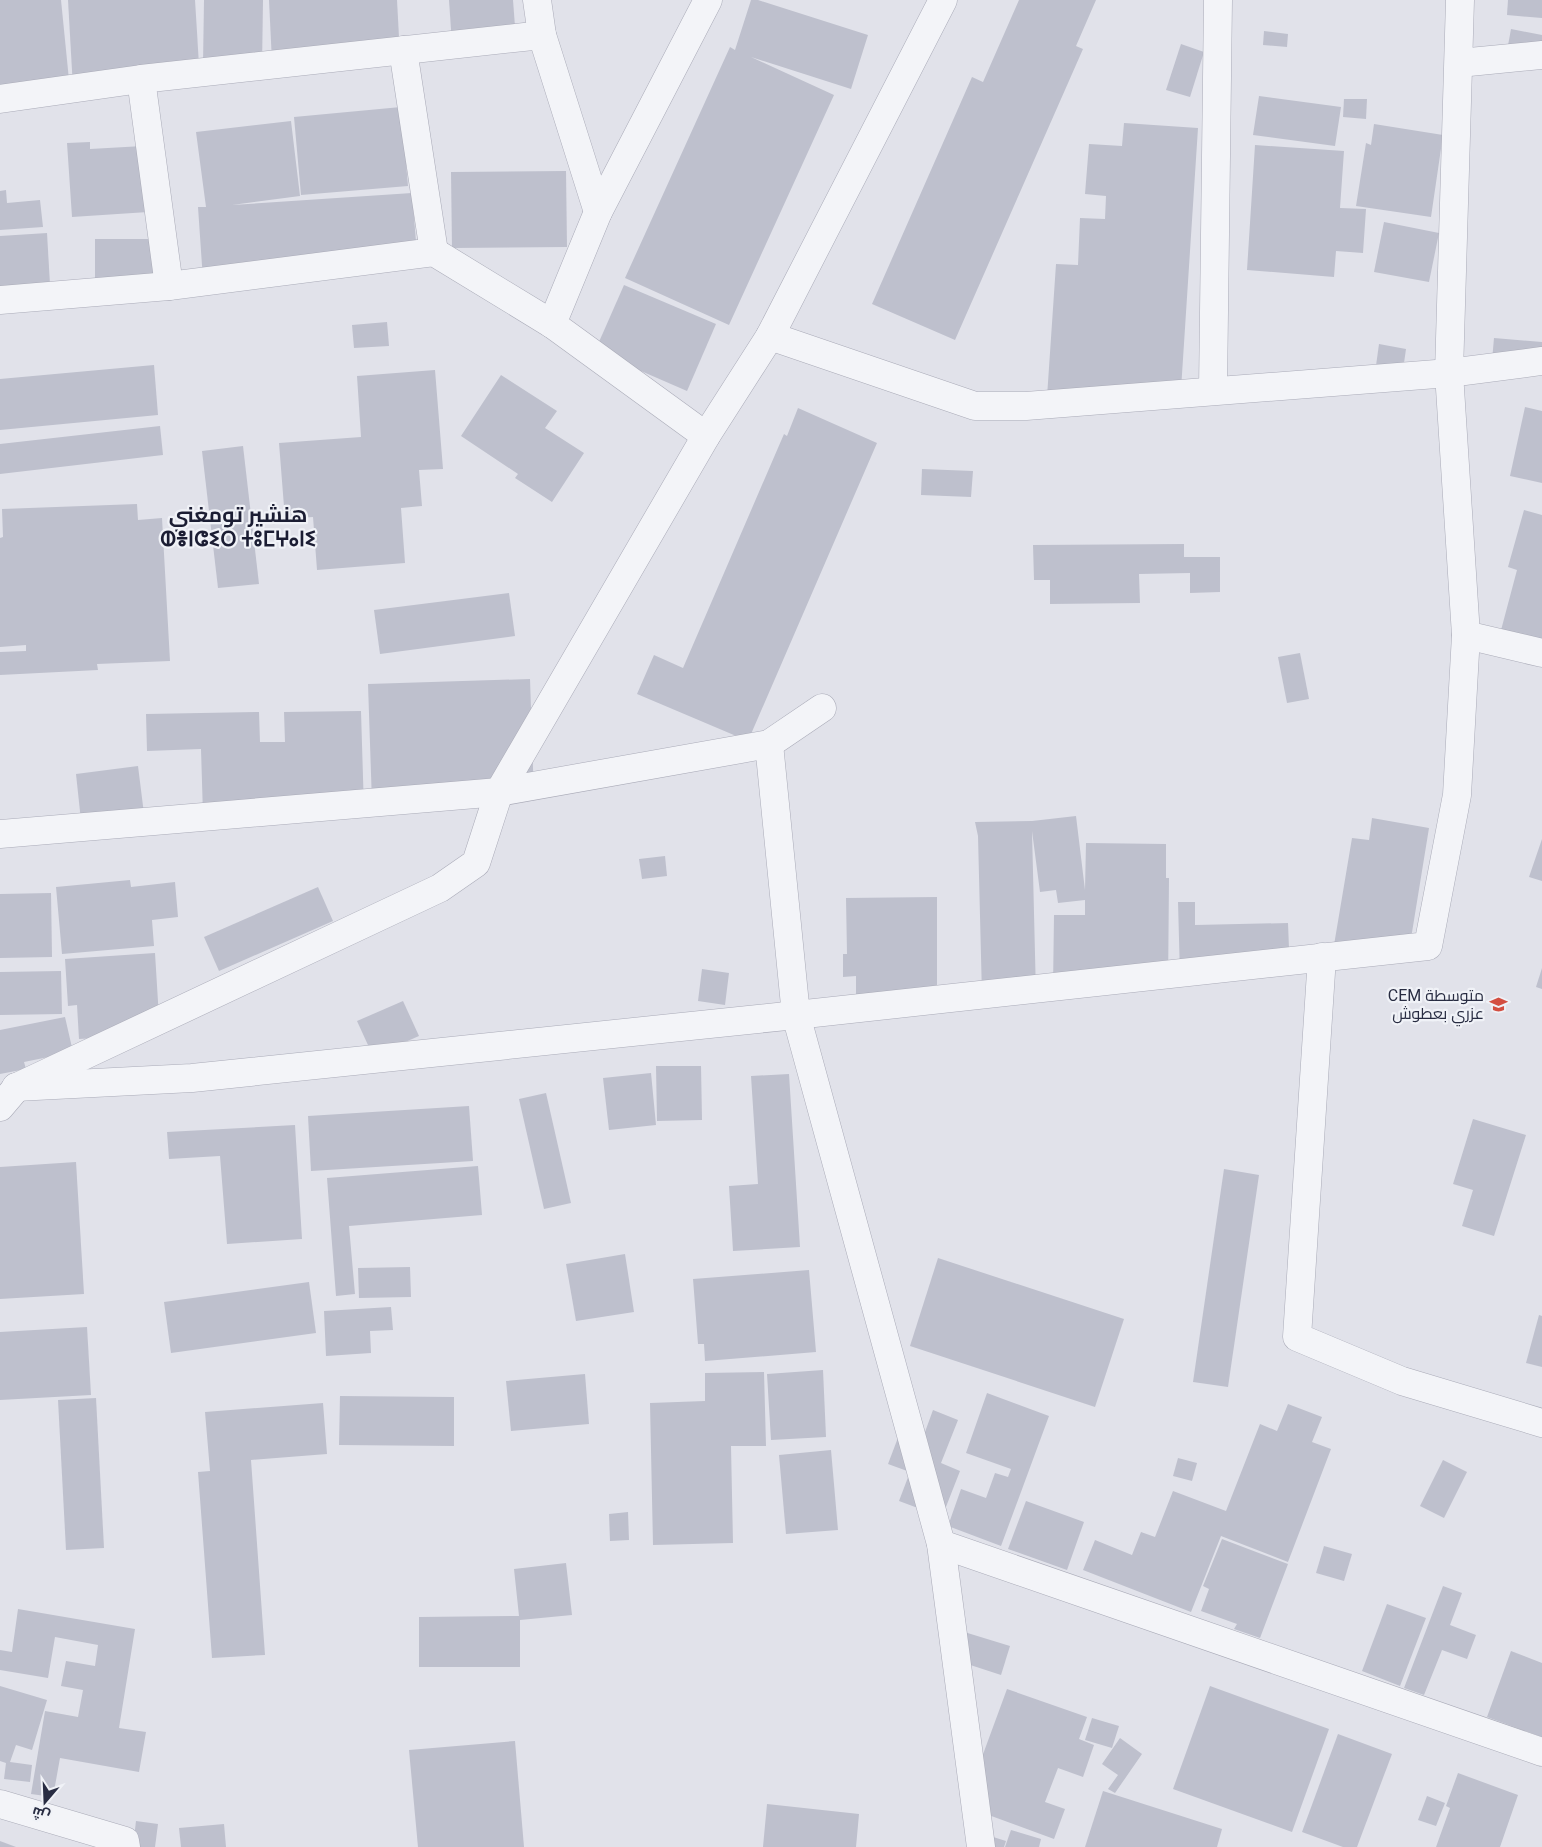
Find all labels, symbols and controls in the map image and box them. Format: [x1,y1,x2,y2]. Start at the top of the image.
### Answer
district label: هنشير تومغني ⵀⴻⵏⵛⵉⵔ ⵜⵓⵎⵖⴰⵏⵉ [160,503,316,551]
place label: CEM متوسطة عزري بعطوش [1388,986,1484,1027]
school or university icon: CEM متوسطة عزري بعطوش [1488,994,1508,1014]
north arrow [20,1777,70,1827]
text: ش [30,1803,52,1825]

